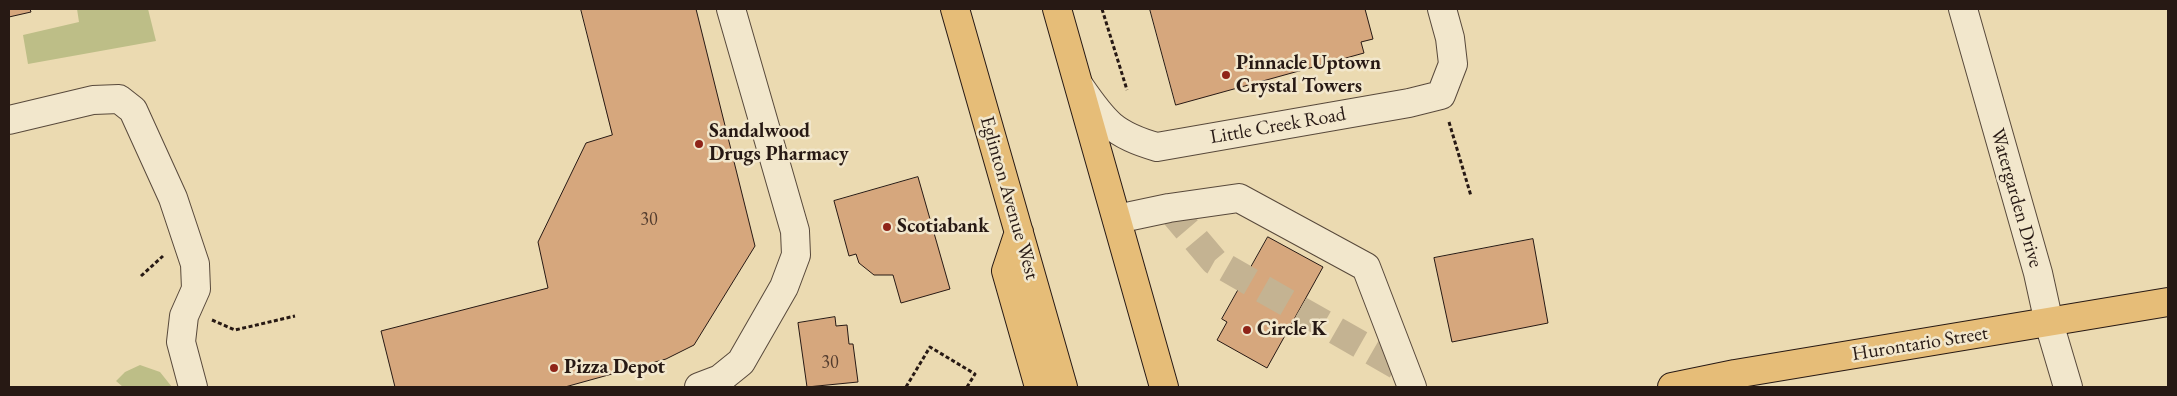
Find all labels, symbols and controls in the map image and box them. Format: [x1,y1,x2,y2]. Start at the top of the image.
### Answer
place label: Pinnacle Uptown Crystal Towers [1236,52,1381,99]
marker: Pinnacle Uptown Crystal Towers [1220,69,1232,81]
street label: Little Creek Road [1208,102,1348,150]
street label: Eglinton Avenue West [974,113,1044,283]
place label: Sandalwood Drugs Pharmacy [709,120,849,167]
street label: Watergarden Drive [1985,126,2047,270]
marker: Sandalwood Drugs Pharmacy [693,138,705,150]
house number: 30 [640,209,658,231]
place label: Scotiabank [897,215,989,239]
marker: Scotiabank [881,221,893,233]
place label: Circle K [1257,318,1327,342]
street label: Hurontario Street [1850,321,1990,367]
marker: Circle K [1241,324,1253,336]
house number: 30 [821,352,839,374]
place label: Pizza Depot [564,356,665,380]
marker: Pizza Depot [548,362,560,374]

